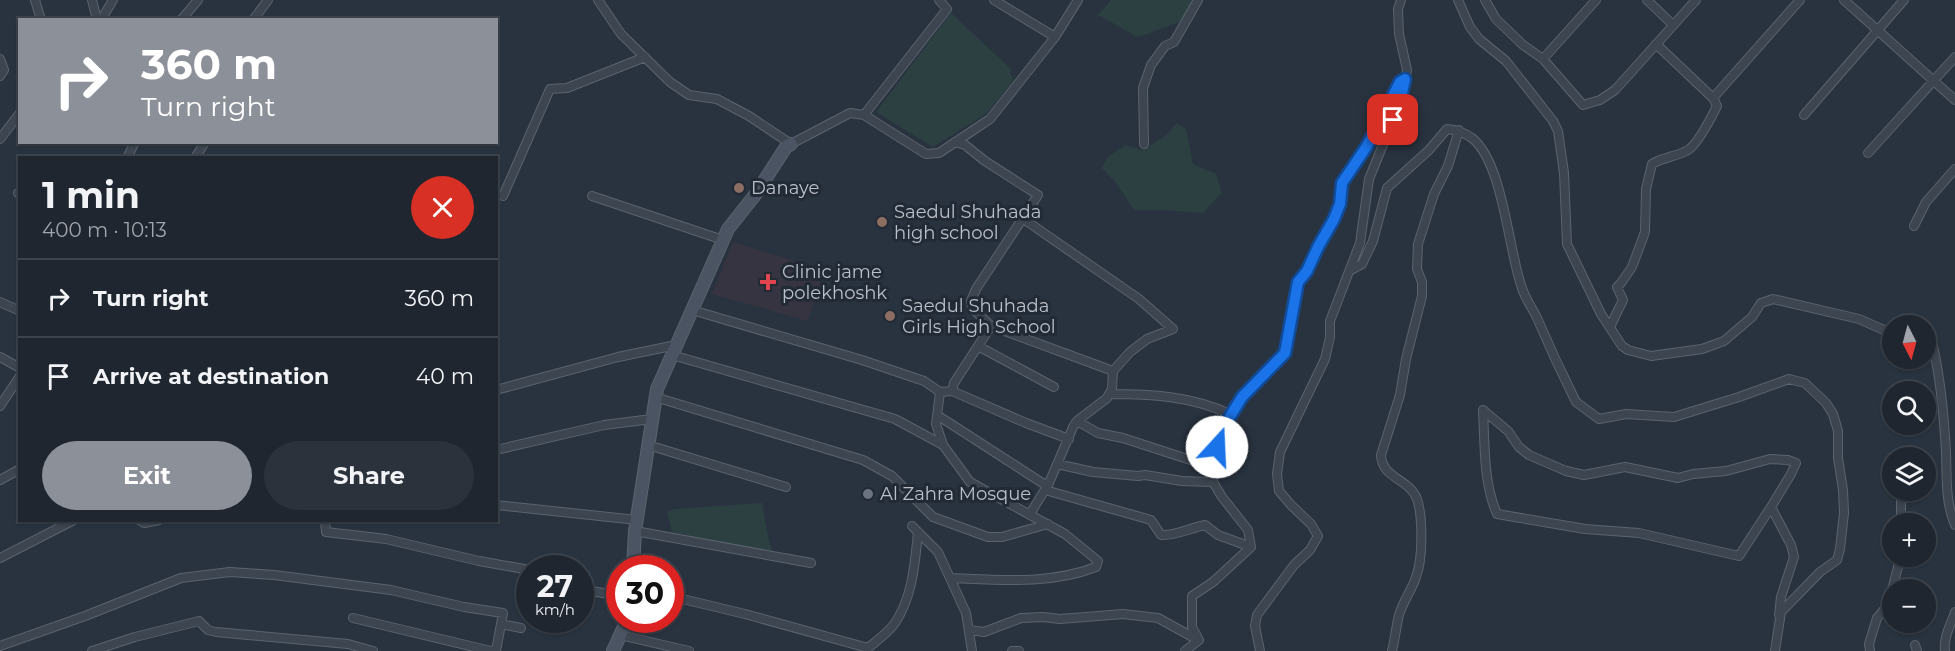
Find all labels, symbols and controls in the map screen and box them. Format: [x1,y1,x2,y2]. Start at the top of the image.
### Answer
text: 360 m [141,38,277,90]
icon: right [42,42,120,120]
text: Turn right [141,90,276,123]
pin [1367,94,1418,145]
icon: arrive [1376,103,1409,136]
text: 1 min [42,173,140,217]
button: close [411,176,474,239]
place label: Danaye [751,177,819,199]
marker: Danaye [732,181,746,195]
place label: Saedul Shuhada high school [894,201,1041,244]
marker: Saedul Shuhada high school [875,215,889,229]
text: 400 m · 10:13 [42,218,167,242]
place label: Clinic jame polekhoshk [782,261,887,304]
marker: Clinic jame polekhoshk [759,273,777,291]
icon: right [42,282,75,315]
text: Turn right [93,285,208,312]
text: 360 m [405,285,474,312]
place label: Saedul Shuhada Girls High School [902,295,1056,338]
marker: Saedul Shuhada Girls High School [883,309,897,323]
north arrow [1882,315,1936,369]
map controls [1882,315,1936,633]
icon: arrive [42,360,75,393]
text: Arrive at destination [93,363,329,390]
text: 40 m [416,363,474,390]
button: search [1882,381,1936,435]
position arrow [1185,415,1249,479]
button: Exit [42,441,252,510]
button: Share [264,441,474,510]
button: layers [1882,447,1936,501]
place label: Al Zahra Mosque [880,483,1031,505]
marker: Al Zahra Mosque [861,487,875,501]
button: + [1882,513,1936,567]
speed limit sign: 30 [606,555,684,633]
text: 27 [537,568,573,605]
button: − [1882,579,1936,633]
text: km/h [535,600,575,619]

